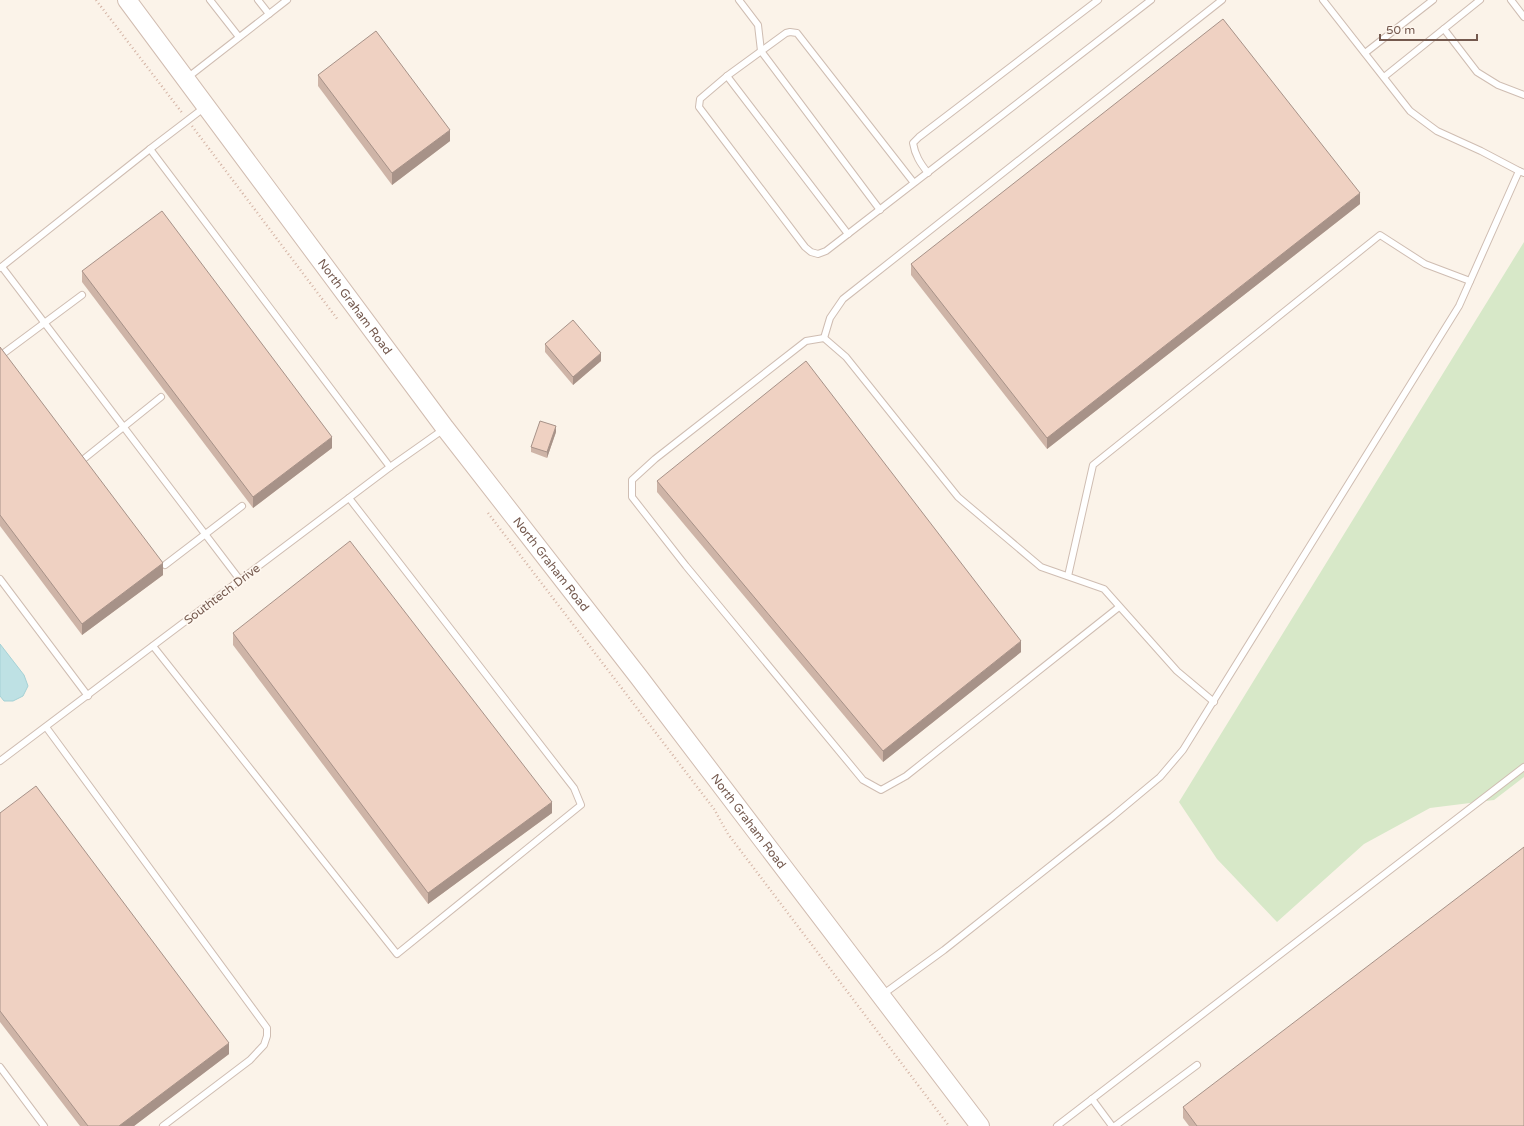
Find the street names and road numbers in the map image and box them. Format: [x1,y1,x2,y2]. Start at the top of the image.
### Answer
street label: North Graham Road [315,256,395,357]
street label: North Graham Road [510,515,592,614]
street label: Southtech Drive [181,561,263,627]
street label: North Graham Road [708,771,789,871]

